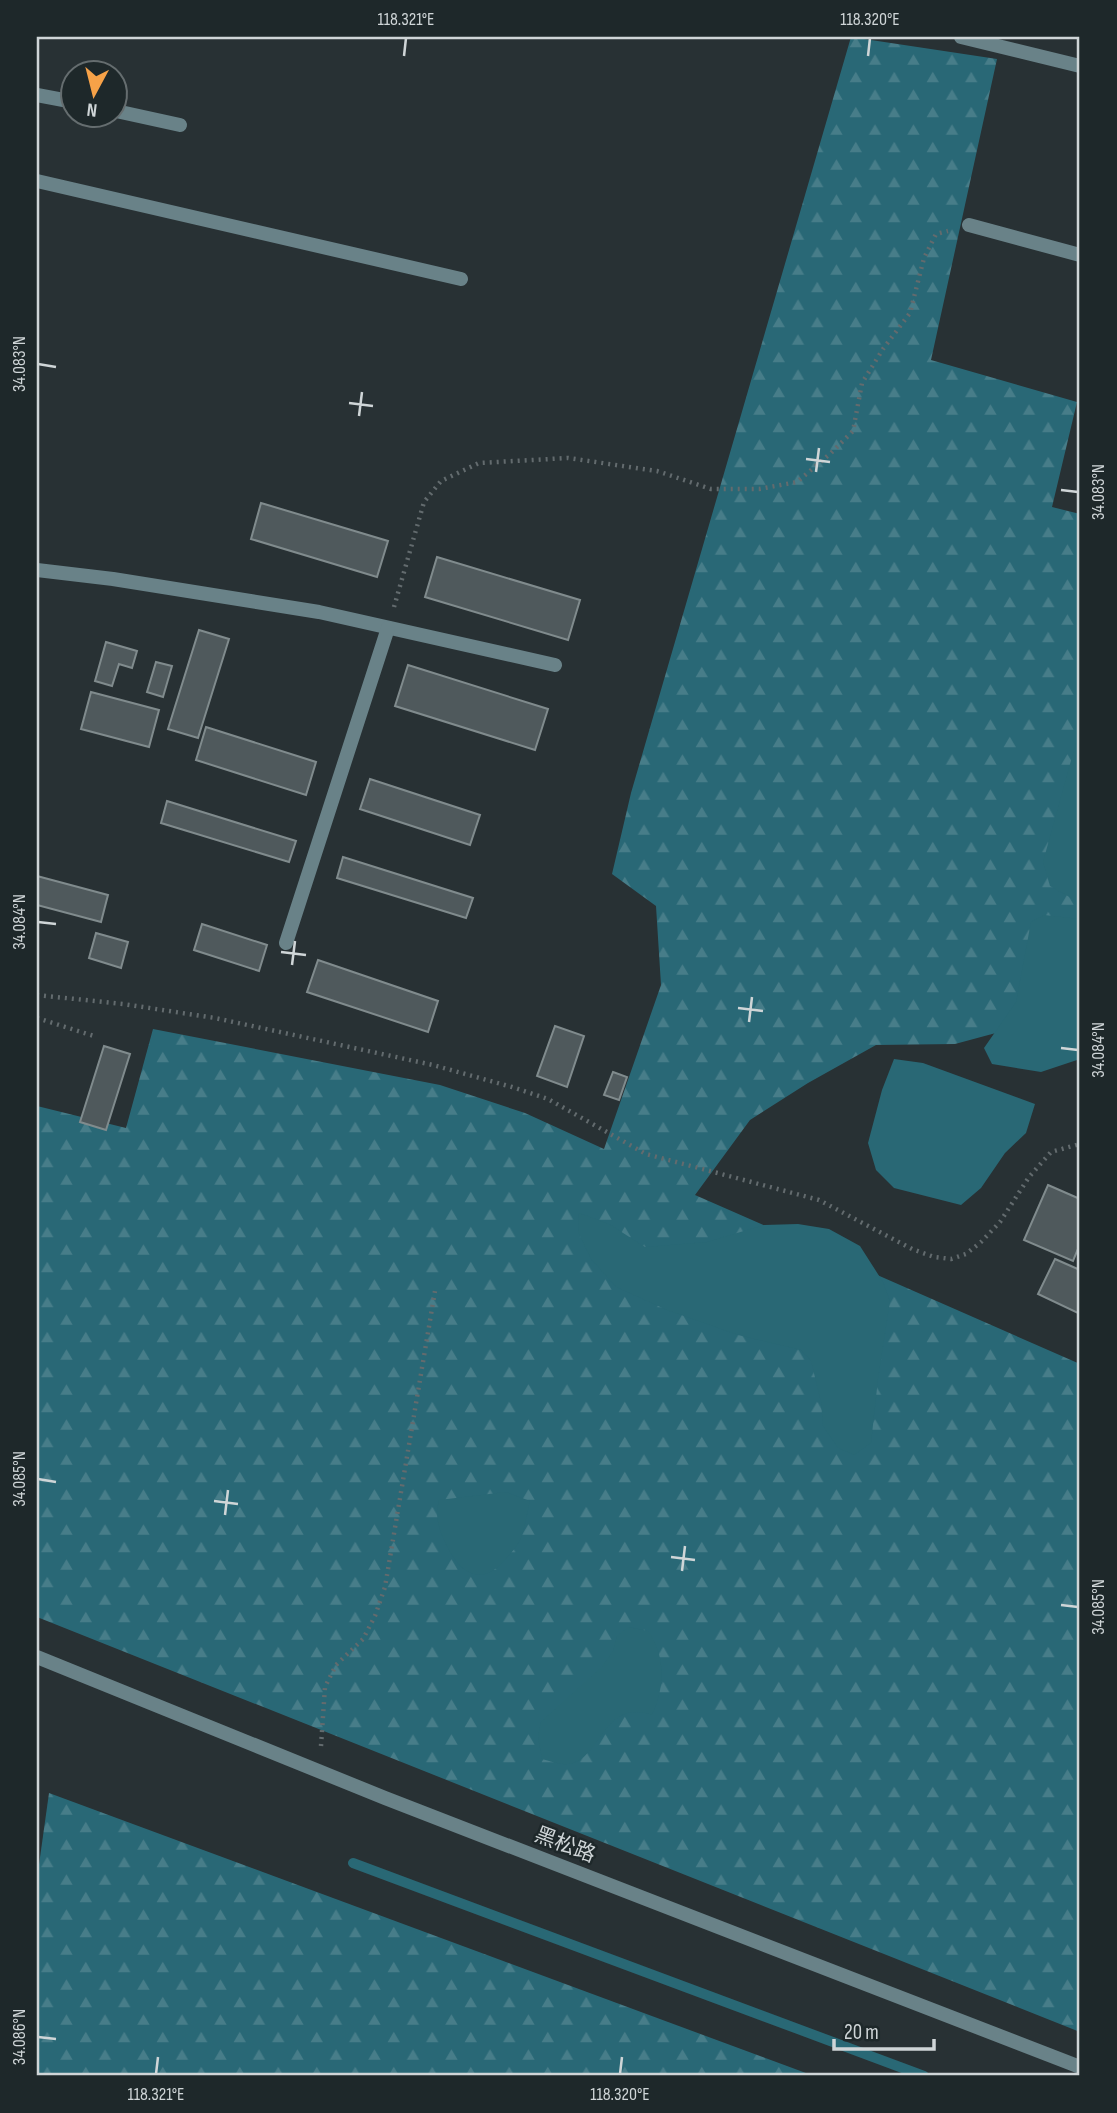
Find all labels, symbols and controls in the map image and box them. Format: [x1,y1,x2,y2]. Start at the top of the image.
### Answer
text: 118.321°E [377,9,435,30]
text: 118.320°E [840,9,900,30]
north arrow [60,60,130,130]
text: N [86,97,99,121]
text: 34.083°N [9,336,30,392]
text: 34.083°N [1088,464,1109,520]
text: 34.084°N [9,894,30,950]
text: 34.084°N [1088,1022,1109,1078]
text: 34.085°N [9,1451,30,1507]
text: 34.085°N [1088,1579,1109,1635]
street label: 黑松路 [531,1822,599,1868]
scale bar [834,2008,933,2052]
text: 34.086°N [9,2009,30,2065]
text: 20 m [844,2020,879,2045]
text: 118.321°E [127,2084,185,2105]
text: 118.320°E [590,2084,650,2105]

